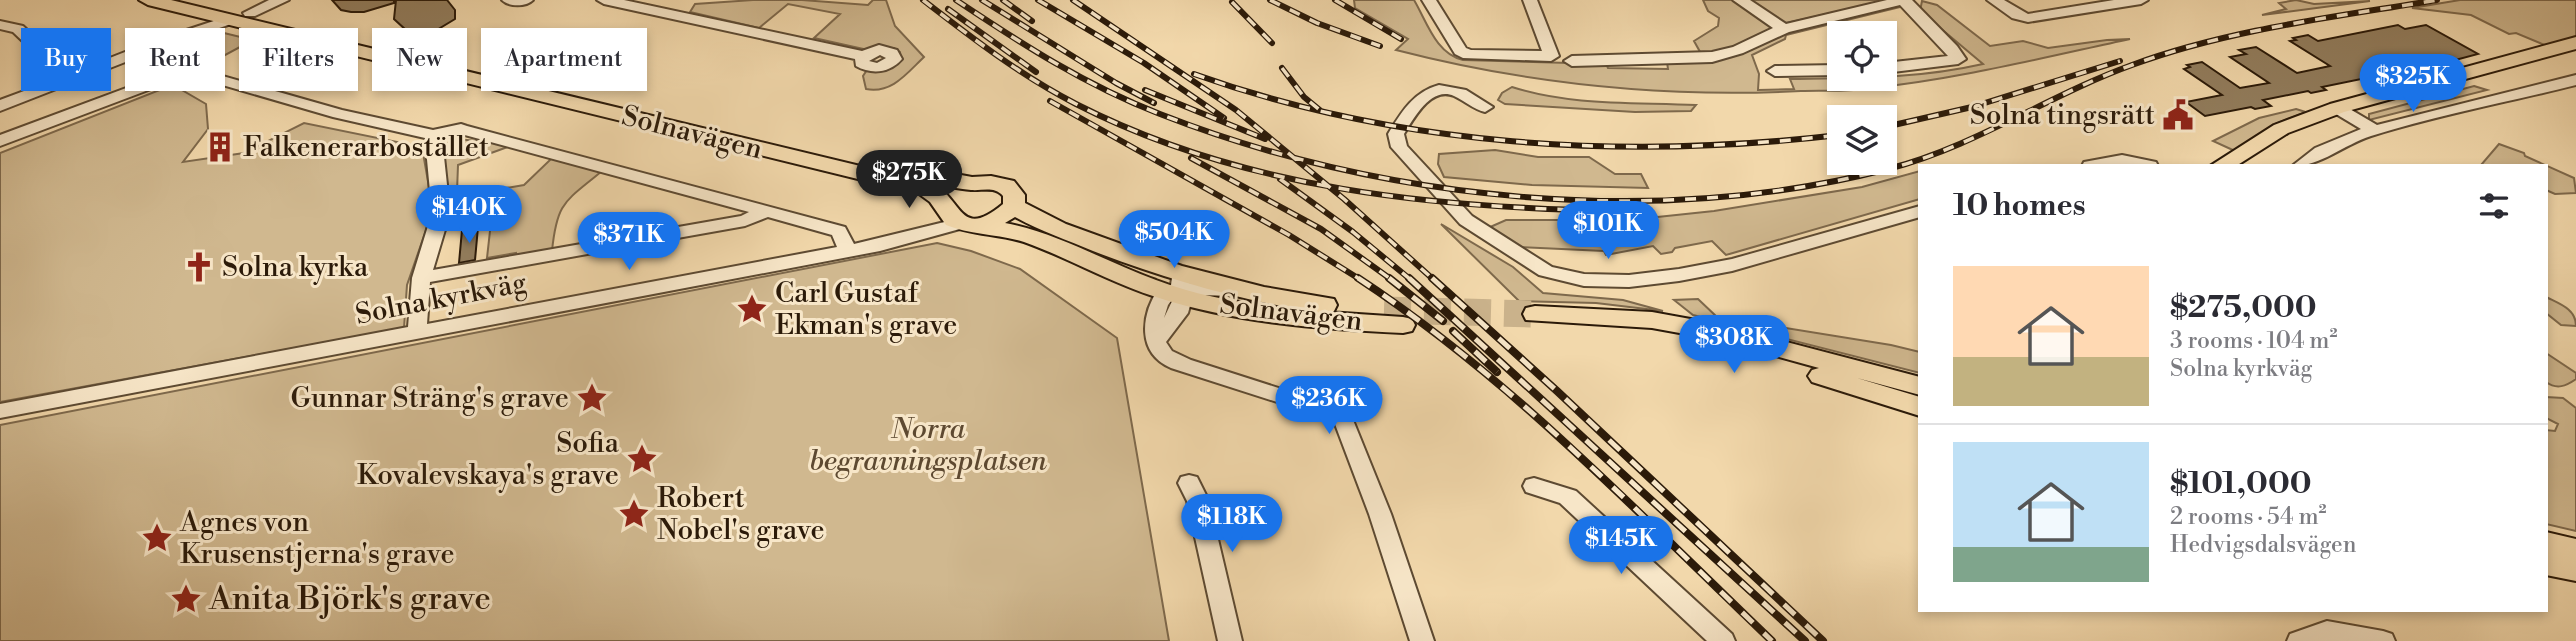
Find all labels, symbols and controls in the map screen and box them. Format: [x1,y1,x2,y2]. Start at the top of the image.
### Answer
map controls [1827,21,1897,175]
button: locate [1827,21,1897,91]
chip: Buy [21,28,111,91]
chip: Rent [125,28,225,91]
chip: Filters [239,28,358,91]
chip: New [372,28,467,91]
chip: Apartment [481,28,647,91]
pin: $325K [2364,54,2462,114]
text: $325K [2376,63,2450,91]
place label: Solna tingsrätt [1970,98,2155,133]
public building icon: Solna tingsrätt [2161,98,2195,132]
street label: Solnavägen [618,99,766,167]
button: layers [1827,105,1897,175]
building icon: Falkenerarbostället [203,130,237,164]
place label: Falkenerarbostället [243,130,489,165]
pin: $275K [860,150,958,210]
text: $275K [872,159,946,187]
pin: $140K [420,186,518,245]
text: 10 homes [1953,187,2086,225]
icon: filters [2475,187,2513,225]
text: $140K [432,194,506,222]
pin: $101K [1559,202,1657,261]
pin: $504K [1125,210,1223,270]
text: $101K [1573,210,1643,238]
pin: $371K [580,212,678,272]
text: $504K [1135,219,1213,247]
text: $371K [594,221,664,249]
church icon: Solna kyrka [182,250,216,284]
place label: Solna kyrka [222,250,369,285]
street label: Solna kyrkväg [353,265,530,333]
place label: Carl Gustaf Ekman's grave [775,276,957,343]
street label: Solnavägen [1218,287,1365,339]
text: $275,000 [2170,289,2317,327]
place icon: Carl Gustaf Ekman's grave [735,292,769,326]
icon: home [2009,294,2093,378]
pin: $308K [1685,316,1783,375]
text: $308K [1695,324,1773,352]
text: 3 rooms · 104 m² [2170,327,2338,355]
text: Solna kyrkväg [2170,355,2313,383]
pin: $236K [1280,376,1378,436]
place label: Gunnar Sträng's grave [291,381,569,416]
place icon: Gunnar Sträng's grave [575,381,609,415]
text: $236K [1291,385,1367,413]
park label: Norra begravningsplatsen [809,412,1047,479]
place label: Sofia Kovalevskaya's grave [357,426,620,493]
place icon: Sofia Kovalevskaya's grave [625,442,659,476]
text: $101,000 [2170,465,2312,503]
icon: home [2009,470,2093,554]
place label: Robert Nobel's grave [657,481,825,548]
pin: $118K [1183,494,1281,554]
place icon: Robert Nobel's grave [617,497,651,531]
text: $118K [1197,503,1267,531]
text: 2 rooms · 54 m² [2170,503,2327,531]
place label: Agnes von Krusenstjerna's grave [179,505,455,572]
pin: $145K [1572,516,1670,576]
place icon: Agnes von Krusenstjerna's grave [140,521,174,555]
text: $145K [1585,525,1657,553]
text: Hedvigsdalsvägen [2170,531,2356,559]
place label: Anita Björk's grave [208,579,491,620]
place icon: Anita Björk's grave [169,582,203,616]

